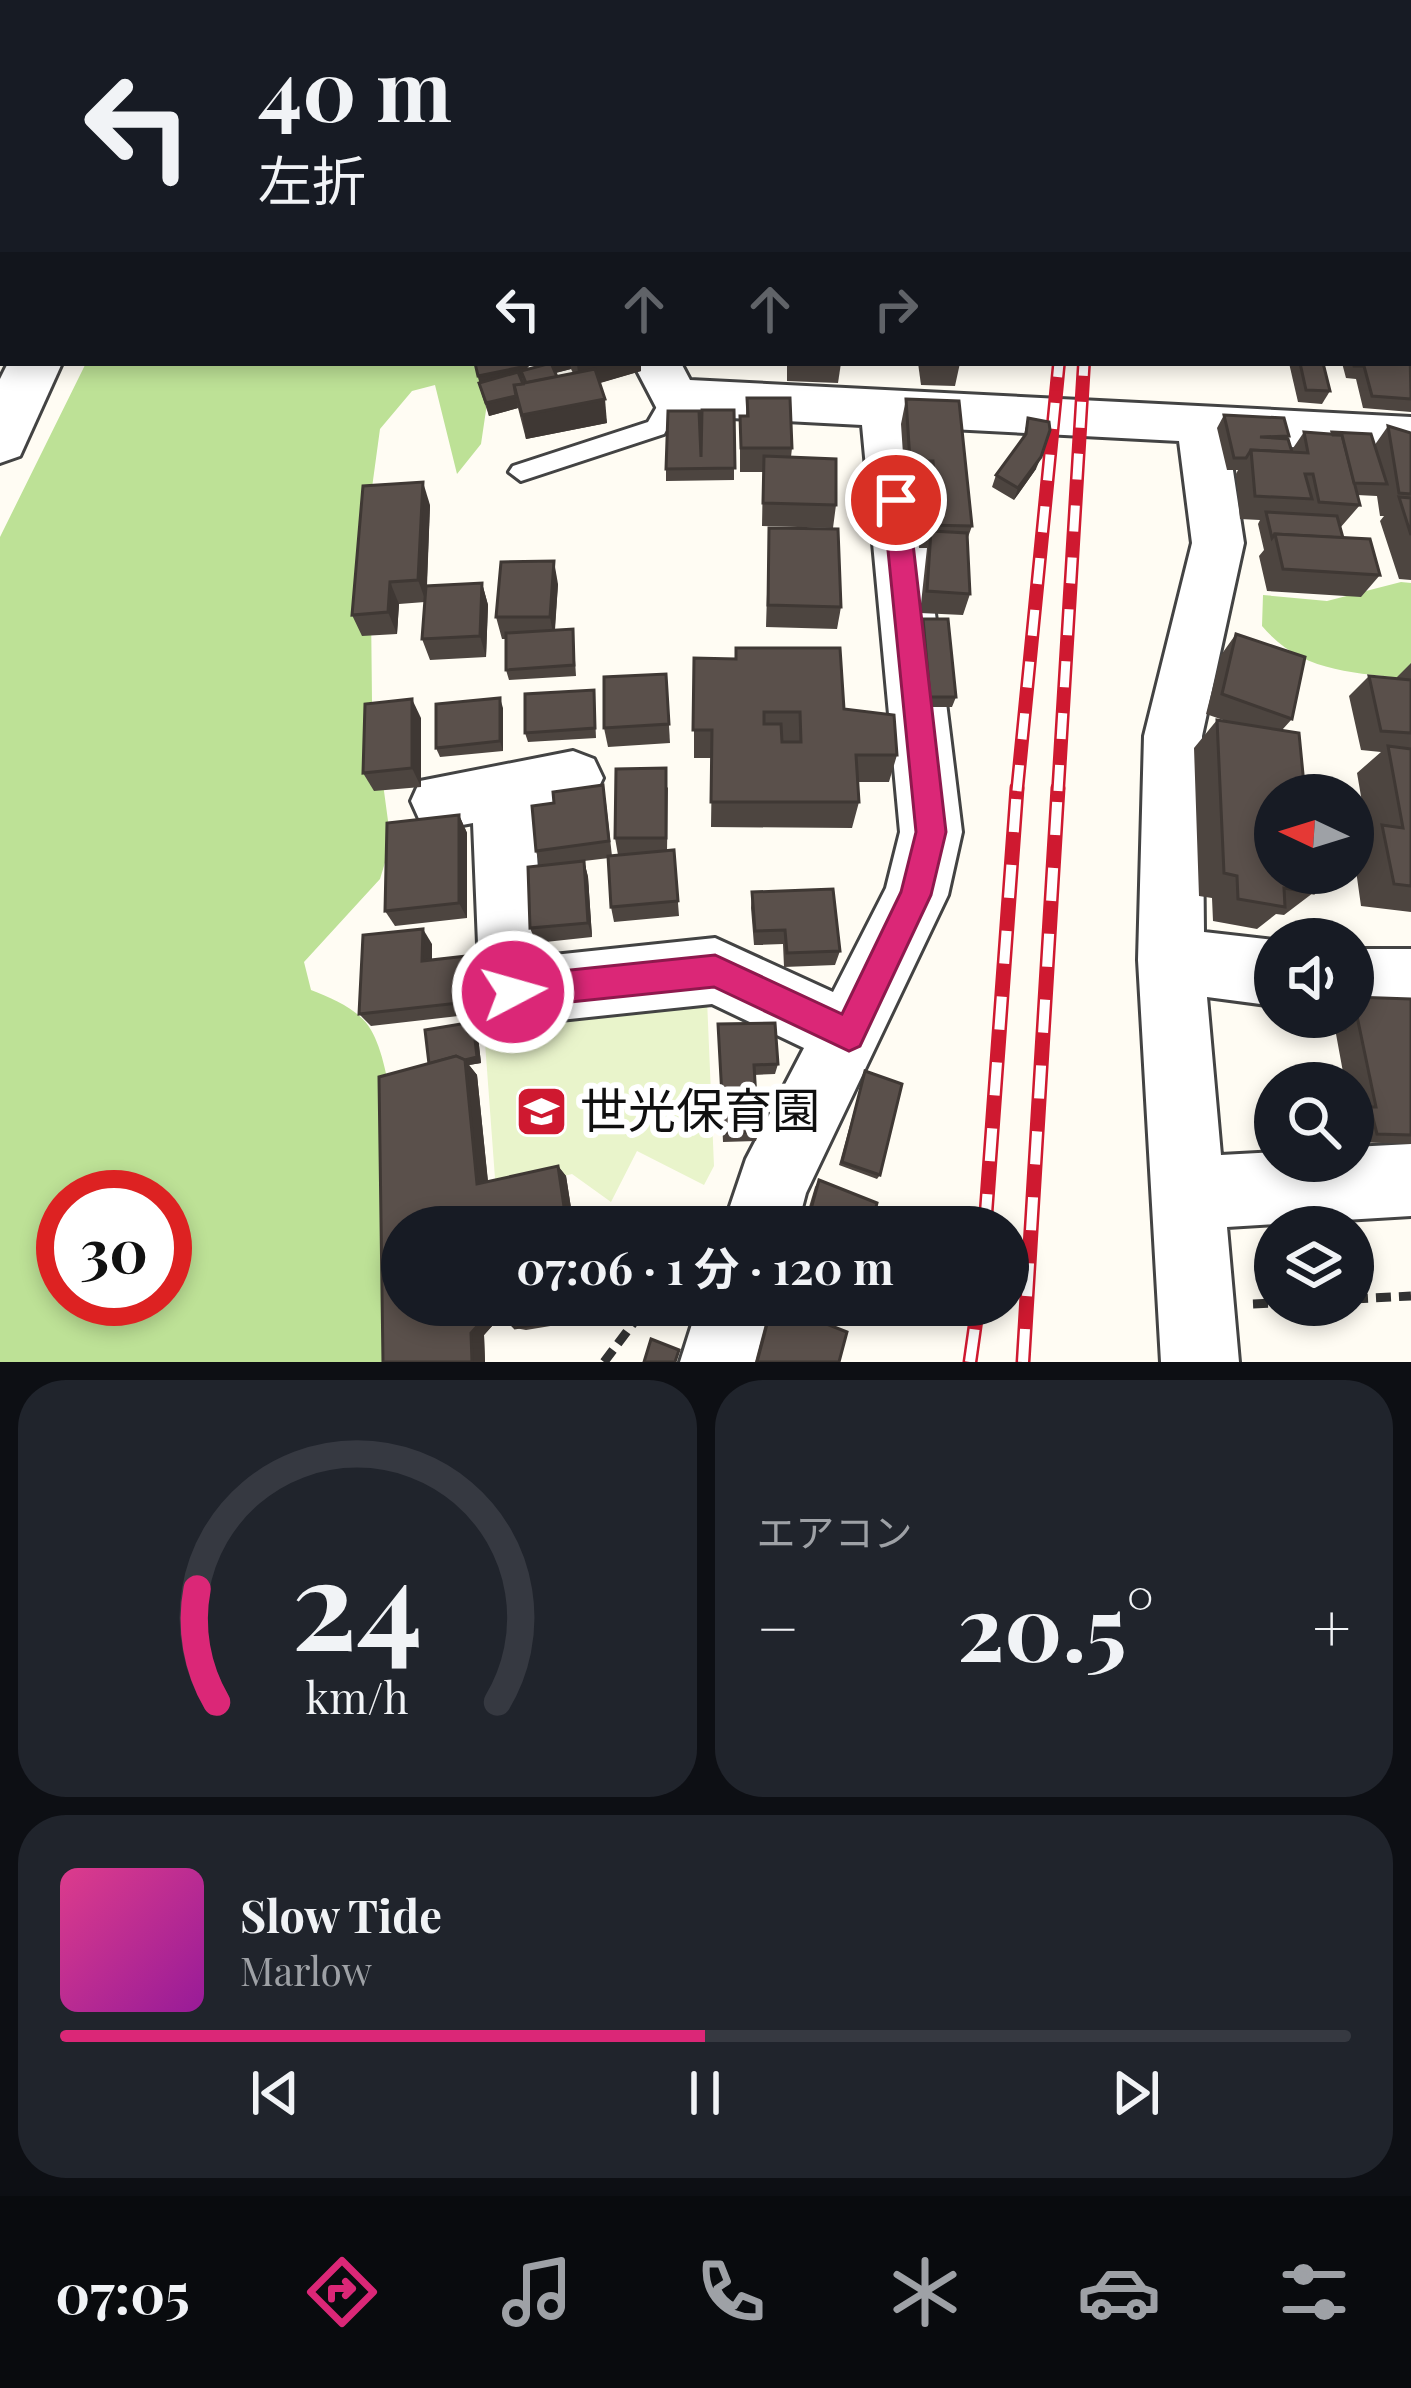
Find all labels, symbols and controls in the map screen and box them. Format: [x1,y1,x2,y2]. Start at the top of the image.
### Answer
text: 40 m [258,31,452,143]
icon: left [60,48,216,204]
text: 左折 [258,143,366,215]
icon: left [485,276,551,342]
icon: ahead [611,276,677,342]
icon: ahead [737,276,803,342]
icon: right [863,276,929,342]
pin [845,449,947,551]
icon: arrive [863,467,929,533]
north arrow [1254,774,1374,894]
map controls [1254,774,1374,1326]
button: sound [1254,918,1374,1038]
position arrow [450,929,576,1055]
button: search [1254,1062,1374,1182]
place label: 世光保育園 [580,1076,820,1140]
school or university icon: 世光保育園 [513,1083,569,1139]
speed limit sign: 30 [36,1170,192,1326]
button: layers [1254,1206,1374,1326]
text: 07:06 · 1 分 · 120 m [516,1236,894,1296]
text: エアコン [757,1505,913,1557]
text: 24 [292,1516,423,1682]
text: 20.5° [957,1565,1154,1685]
text: − [757,1582,799,1670]
text: + [1312,1582,1351,1670]
text: km/h [306,1667,409,1724]
text: Slow Tide [240,1884,442,1944]
text: Marlow [240,1944,372,1996]
icon: previous [242,2060,308,2126]
icon: pause [672,2060,738,2126]
icon: next [1103,2060,1169,2126]
icon: directions [300,2250,384,2334]
icon: music [495,2250,579,2334]
icon: phone [689,2250,773,2334]
icon: climate [883,2250,967,2334]
icon: car [1077,2250,1161,2334]
icon: filters [1272,2250,1356,2334]
text: 07:05 [55,2256,190,2328]

